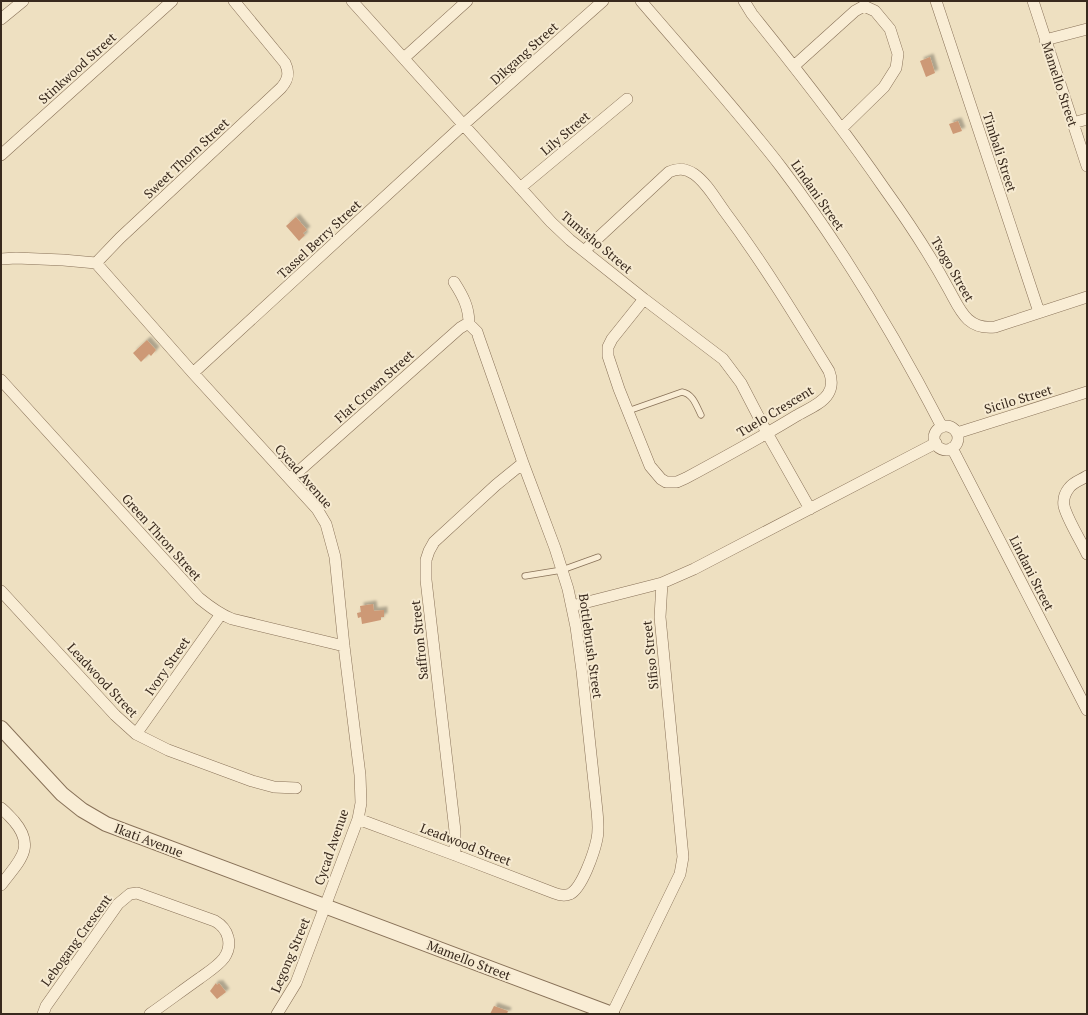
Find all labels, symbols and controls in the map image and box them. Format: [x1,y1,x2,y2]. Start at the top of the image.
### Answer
street label: Dikgang Street [486,18,562,88]
street label: Stinkwood Street [34,28,120,108]
street label: Mamello Street [1038,39,1082,129]
street label: Lily Street [536,107,594,159]
street label: Timbali Street [979,110,1021,194]
street label: Sweet Thorn Street [139,114,233,202]
street label: Lindani Street [787,156,849,234]
street label: Tassel Berry Street [273,195,365,282]
street label: Tumisho Street [557,207,637,277]
street label: Tsogo Street [927,233,979,305]
street label: Flat Crown Street [330,345,418,426]
street label: Sicilo Street [982,380,1054,418]
street label: Tuelo Crescent [733,381,817,441]
street label: Cycad Avenue [271,440,337,512]
street label: Green Thron Street [118,490,206,585]
street label: Lindani Street [1005,532,1059,614]
street label: Bottlebrush Street [575,592,607,700]
street label: Saffron Street [406,599,432,681]
street label: Sifiso Street [637,619,663,690]
street label: Ivory Street [140,633,194,699]
street label: Leadwood Street [64,639,143,721]
street label: Cycad Avenue [310,806,352,888]
street label: Leadwood Street [418,818,514,870]
street label: Ikati Avenue [112,819,186,861]
street label: Lebogang Crescent [37,890,116,990]
street label: Legong Street [266,914,314,995]
street label: Mamello Street [424,936,514,984]

